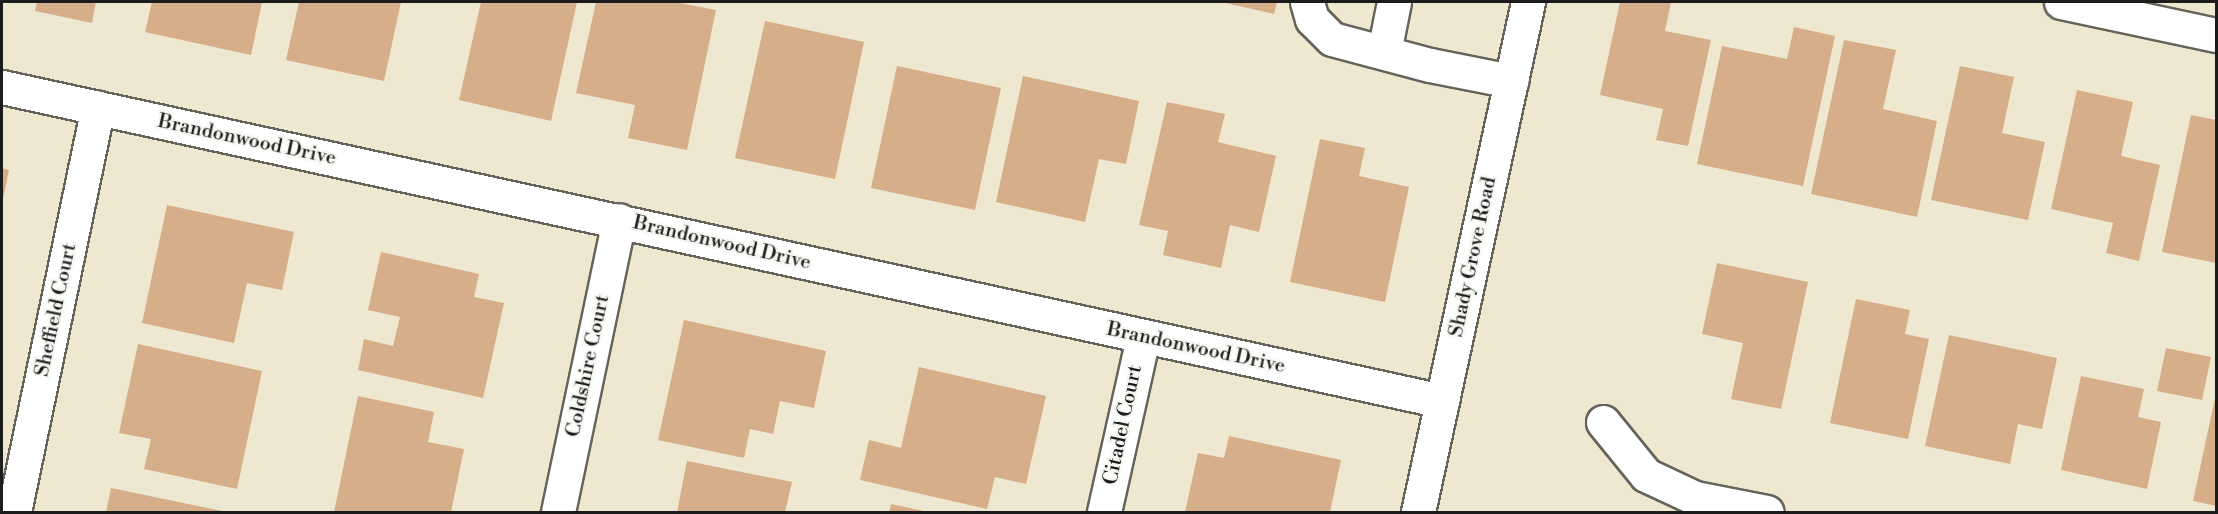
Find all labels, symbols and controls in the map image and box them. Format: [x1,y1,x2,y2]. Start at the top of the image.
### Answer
street label: Brandonwood Drive [156,109,338,171]
street label: Shady Grove Road [1444,175,1502,339]
street label: Brandonwood Drive [631,211,813,275]
street label: Sheffield Court [30,241,82,379]
street label: Coldshire Court [561,293,615,439]
street label: Brandonwood Drive [1105,317,1287,379]
street label: Citadel Court [1099,363,1147,487]

